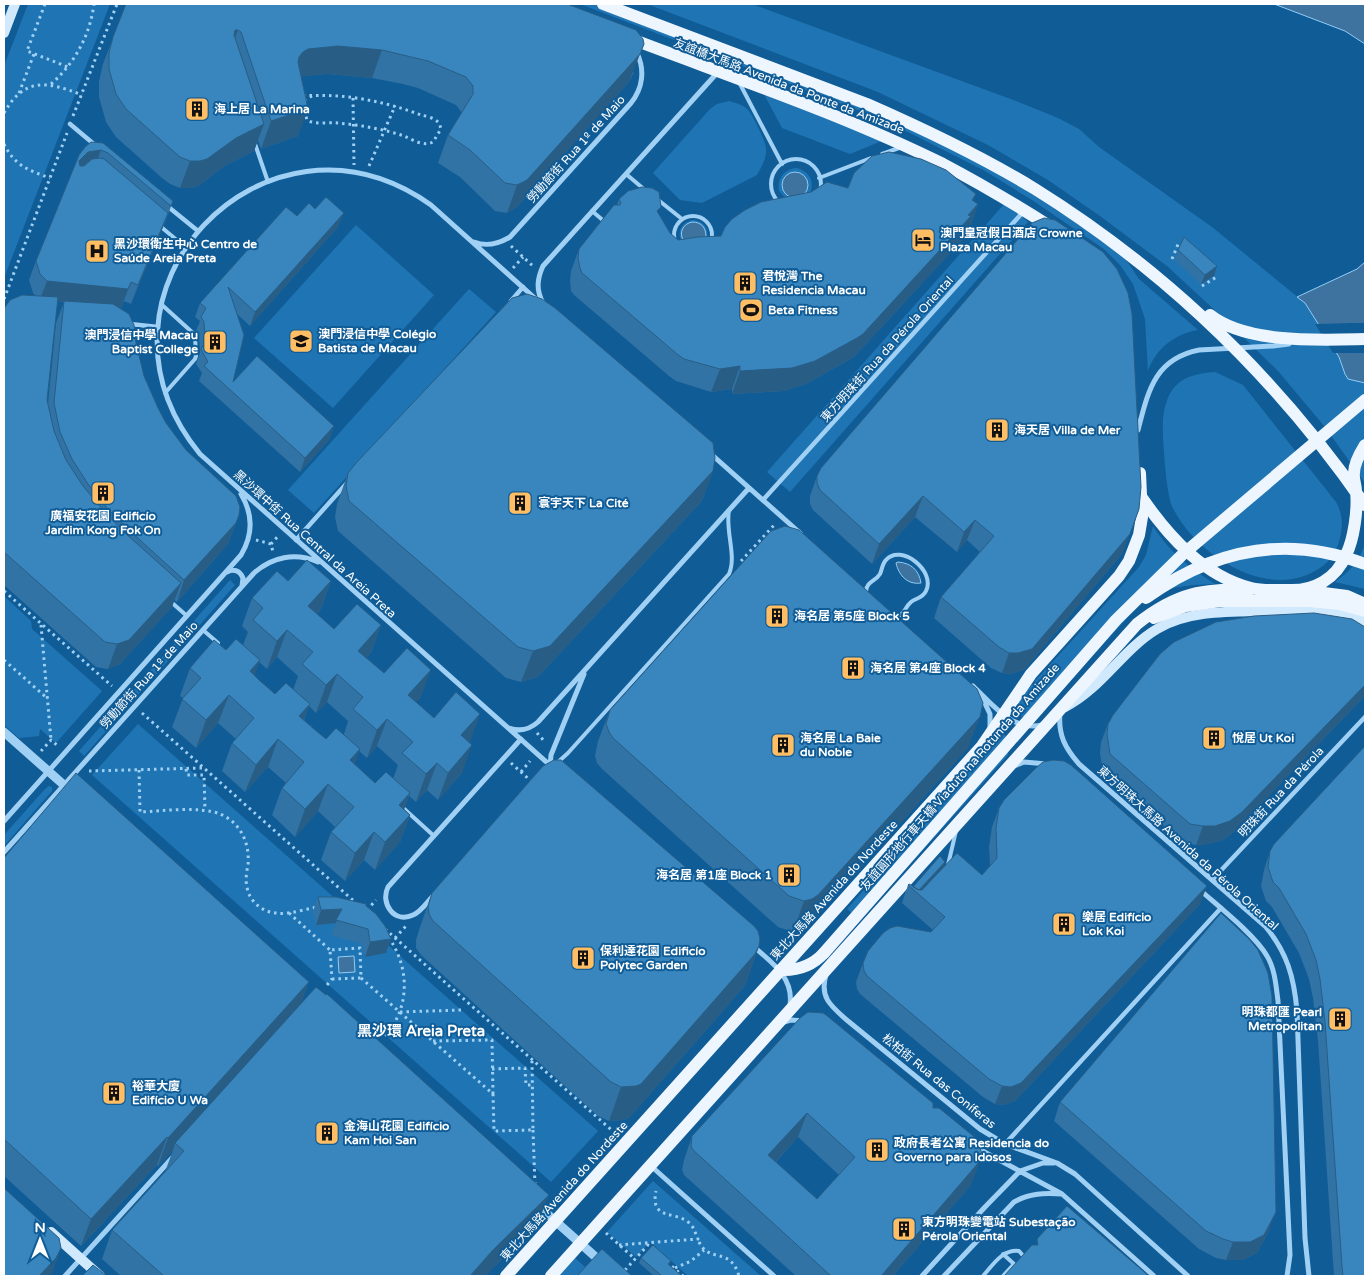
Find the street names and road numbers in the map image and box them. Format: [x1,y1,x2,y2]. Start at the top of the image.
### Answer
street label: 友誼橋大馬路 Avenida da Ponte da Amizade [672,35,907,137]
street label: 勞動節街 Rua 1º de Maio [524,92,628,206]
street label: 東方明珠街 Rua da Pérola Oriental [818,273,956,425]
street label: 黑沙環中街 Rua Central da Areia Preta [231,467,399,621]
street label: 勞動節街 Rua 1º de Maio [97,618,201,732]
street label: 友誼圓形地行車天橋 Viaduto na Rotunda da Amizade [858,661,1062,893]
street label: 明珠街 Rua da Pérola [1236,744,1326,840]
street label: 東方明珠大馬路 Avenida da Pérola Oriental [1095,763,1281,933]
street label: 東北大馬路 Avenida do Nordeste [768,817,901,963]
street label: 松柏街 Rua das Coníferas [879,1031,999,1131]
street label: 東北大馬路 Avenida do Nordeste [498,1118,631,1264]

